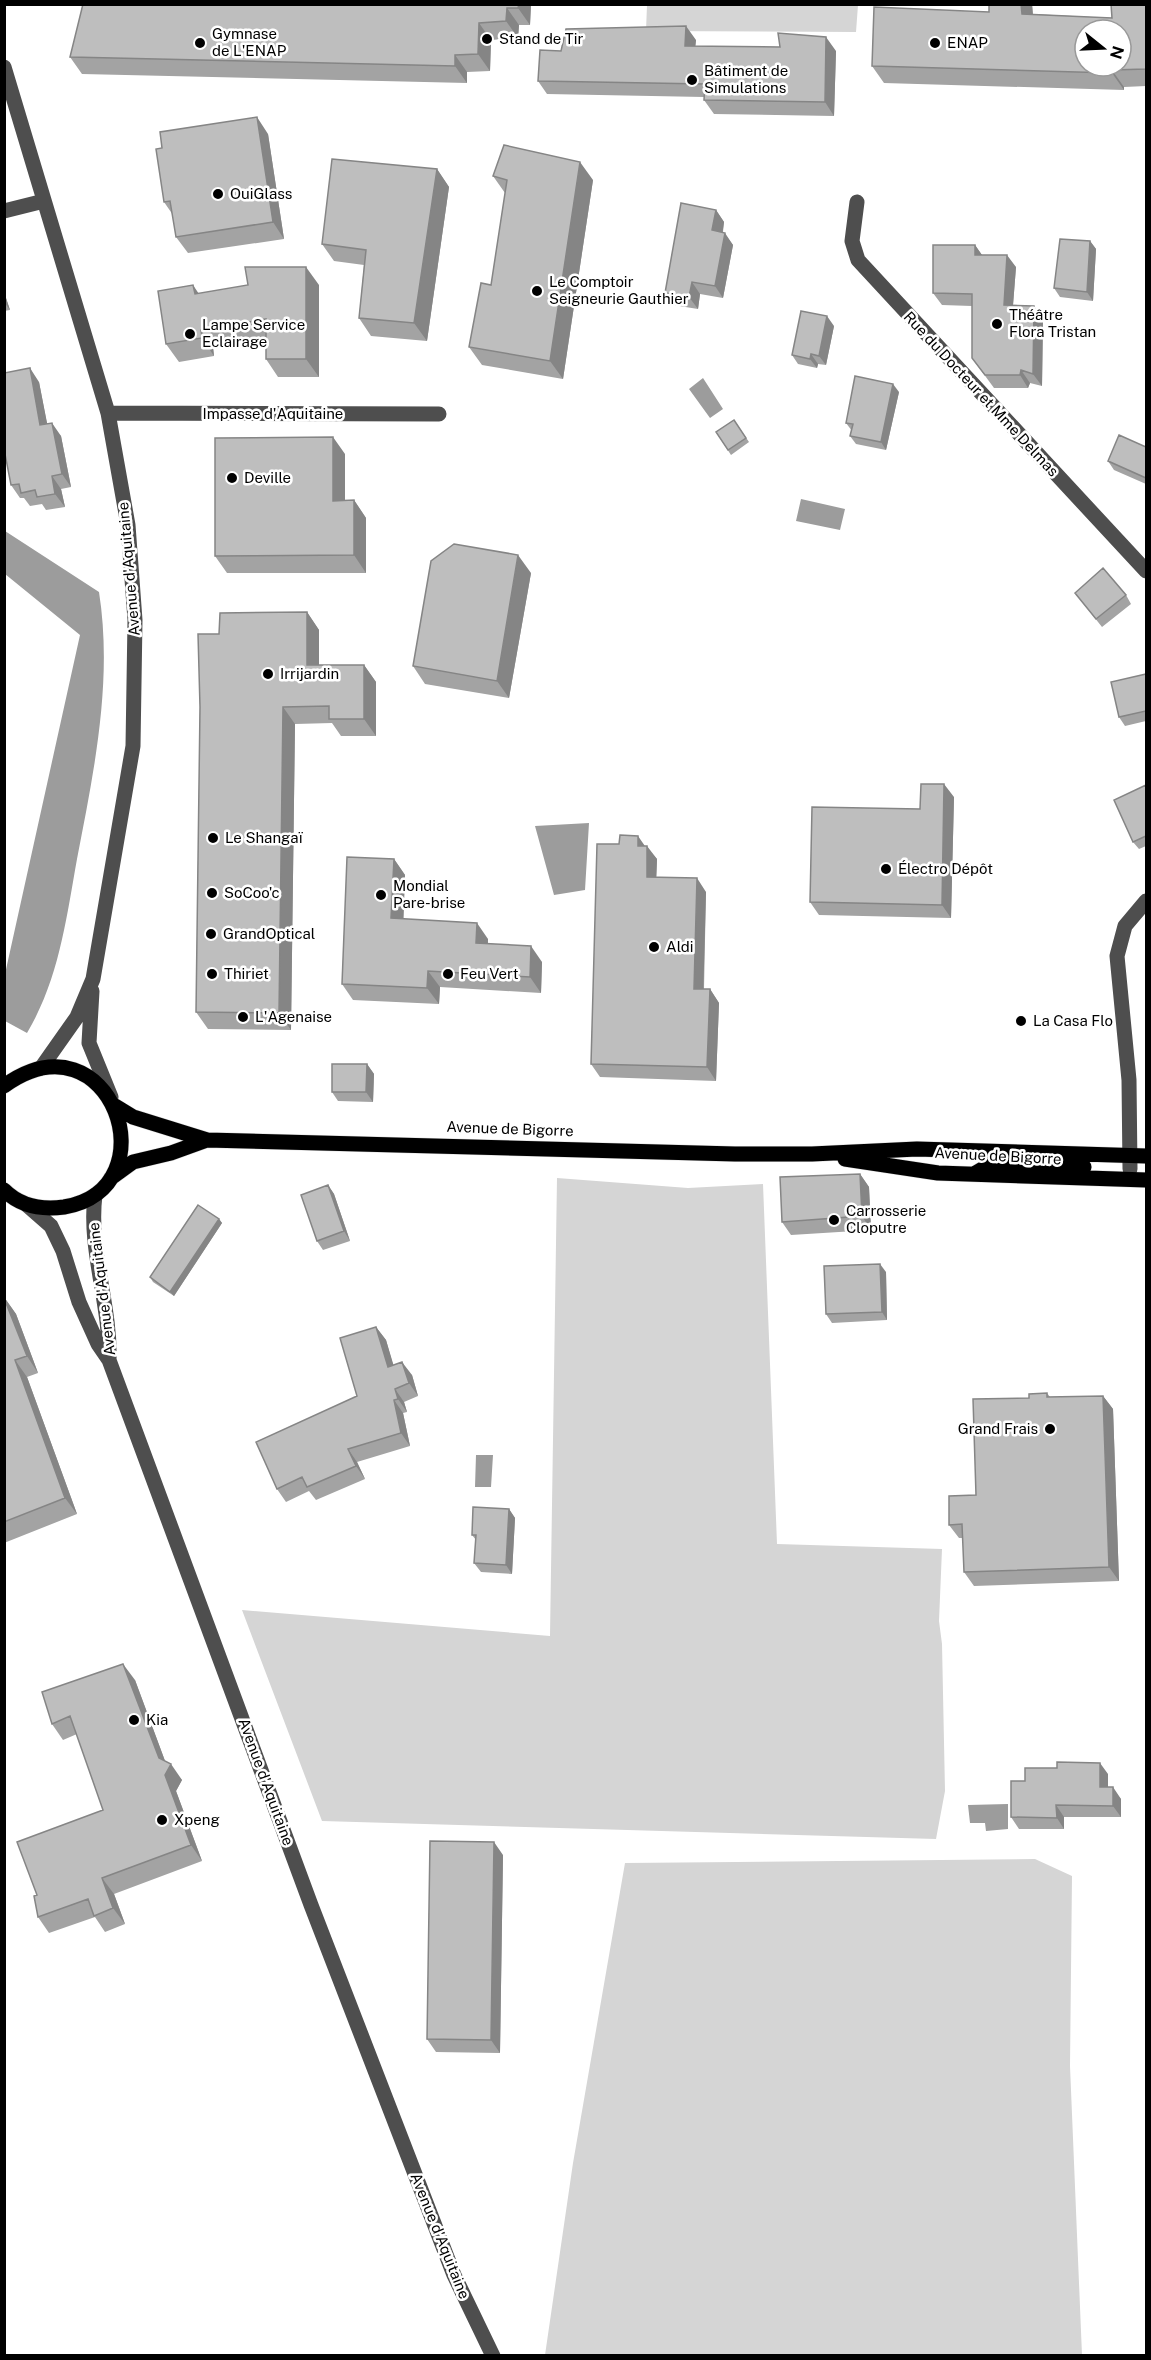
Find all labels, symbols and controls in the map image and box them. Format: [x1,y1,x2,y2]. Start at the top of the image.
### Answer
north arrow [1073,18,1133,78]
place label: Gymnase de L'ENAP [212,25,287,59]
place label: Stand de Tir [499,30,584,47]
marker: Stand de Tir [480,32,494,46]
place label: ENAP [947,34,988,51]
marker: Gymnase de L'ENAP [193,36,207,50]
marker: ENAP [928,36,942,50]
text: N [1106,44,1128,61]
place label: Bâtiment de Simulations [704,62,788,96]
marker: Bâtiment de Simulations [685,73,699,87]
place label: OuiGlass [230,185,292,202]
marker: OuiGlass [211,187,225,201]
place label: Le Comptoir Seigneurie Gauthier [549,273,689,307]
marker: Le Comptoir Seigneurie Gauthier [530,284,544,298]
place label: Théâtre Flora Tristan [1009,306,1096,340]
street label: Rue du Docteur et Mme Delmas [901,308,1062,479]
place label: Lampe Service Eclairage [202,316,305,350]
marker: Théâtre Flora Tristan [990,317,1004,331]
marker: Lampe Service Eclairage [183,327,197,341]
street label: Impasse d'Aquitaine [203,405,343,422]
place label: Deville [244,469,291,486]
marker: Deville [225,471,239,485]
street label: Avenue d'Aquitaine [114,501,143,637]
place label: Irrijardin [280,665,339,682]
marker: Irrijardin [261,667,275,681]
place label: Le Shangaï [225,829,303,846]
marker: Le Shangaï [206,831,220,845]
place label: Électro Dépôt [898,860,993,877]
marker: Électro Dépôt [879,862,893,876]
place label: Mondial Pare-brise [393,877,465,911]
place label: SoCoo'c [224,884,280,901]
marker: SoCoo'c [205,886,219,900]
marker: Mondial Pare-brise [374,888,388,902]
place label: GrandOptical [223,925,315,942]
marker: GrandOptical [204,927,218,941]
place label: Aldi [666,938,694,955]
marker: Aldi [647,940,661,954]
place label: Thiriet [224,965,269,982]
place label: Feu Vert [460,965,519,982]
marker: Thiriet [205,967,219,981]
marker: Feu Vert [441,967,455,981]
place label: L'Agenaise [255,1008,332,1025]
marker: L'Agenaise [236,1010,250,1024]
place label: La Casa Flo [1033,1012,1113,1029]
marker: La Casa Flo [1014,1014,1028,1028]
street label: Avenue de Bigorre [446,1118,574,1139]
street label: Avenue de Bigorre [934,1144,1062,1167]
place label: Carrosserie Cloputre [846,1202,926,1236]
marker: Carrosserie Cloputre [827,1213,841,1227]
street label: Avenue d'Aquitaine [85,1221,118,1357]
place label: Grand Frais [958,1420,1038,1437]
marker: Grand Frais [1043,1422,1057,1436]
place label: Kia [146,1711,168,1728]
marker: Kia [127,1713,141,1727]
street label: Avenue d'Aquitaine [236,1716,297,1848]
place label: Xpeng [174,1811,220,1828]
marker: Xpeng [155,1813,169,1827]
street label: Avenue d'Aquitaine [407,2170,474,2301]

